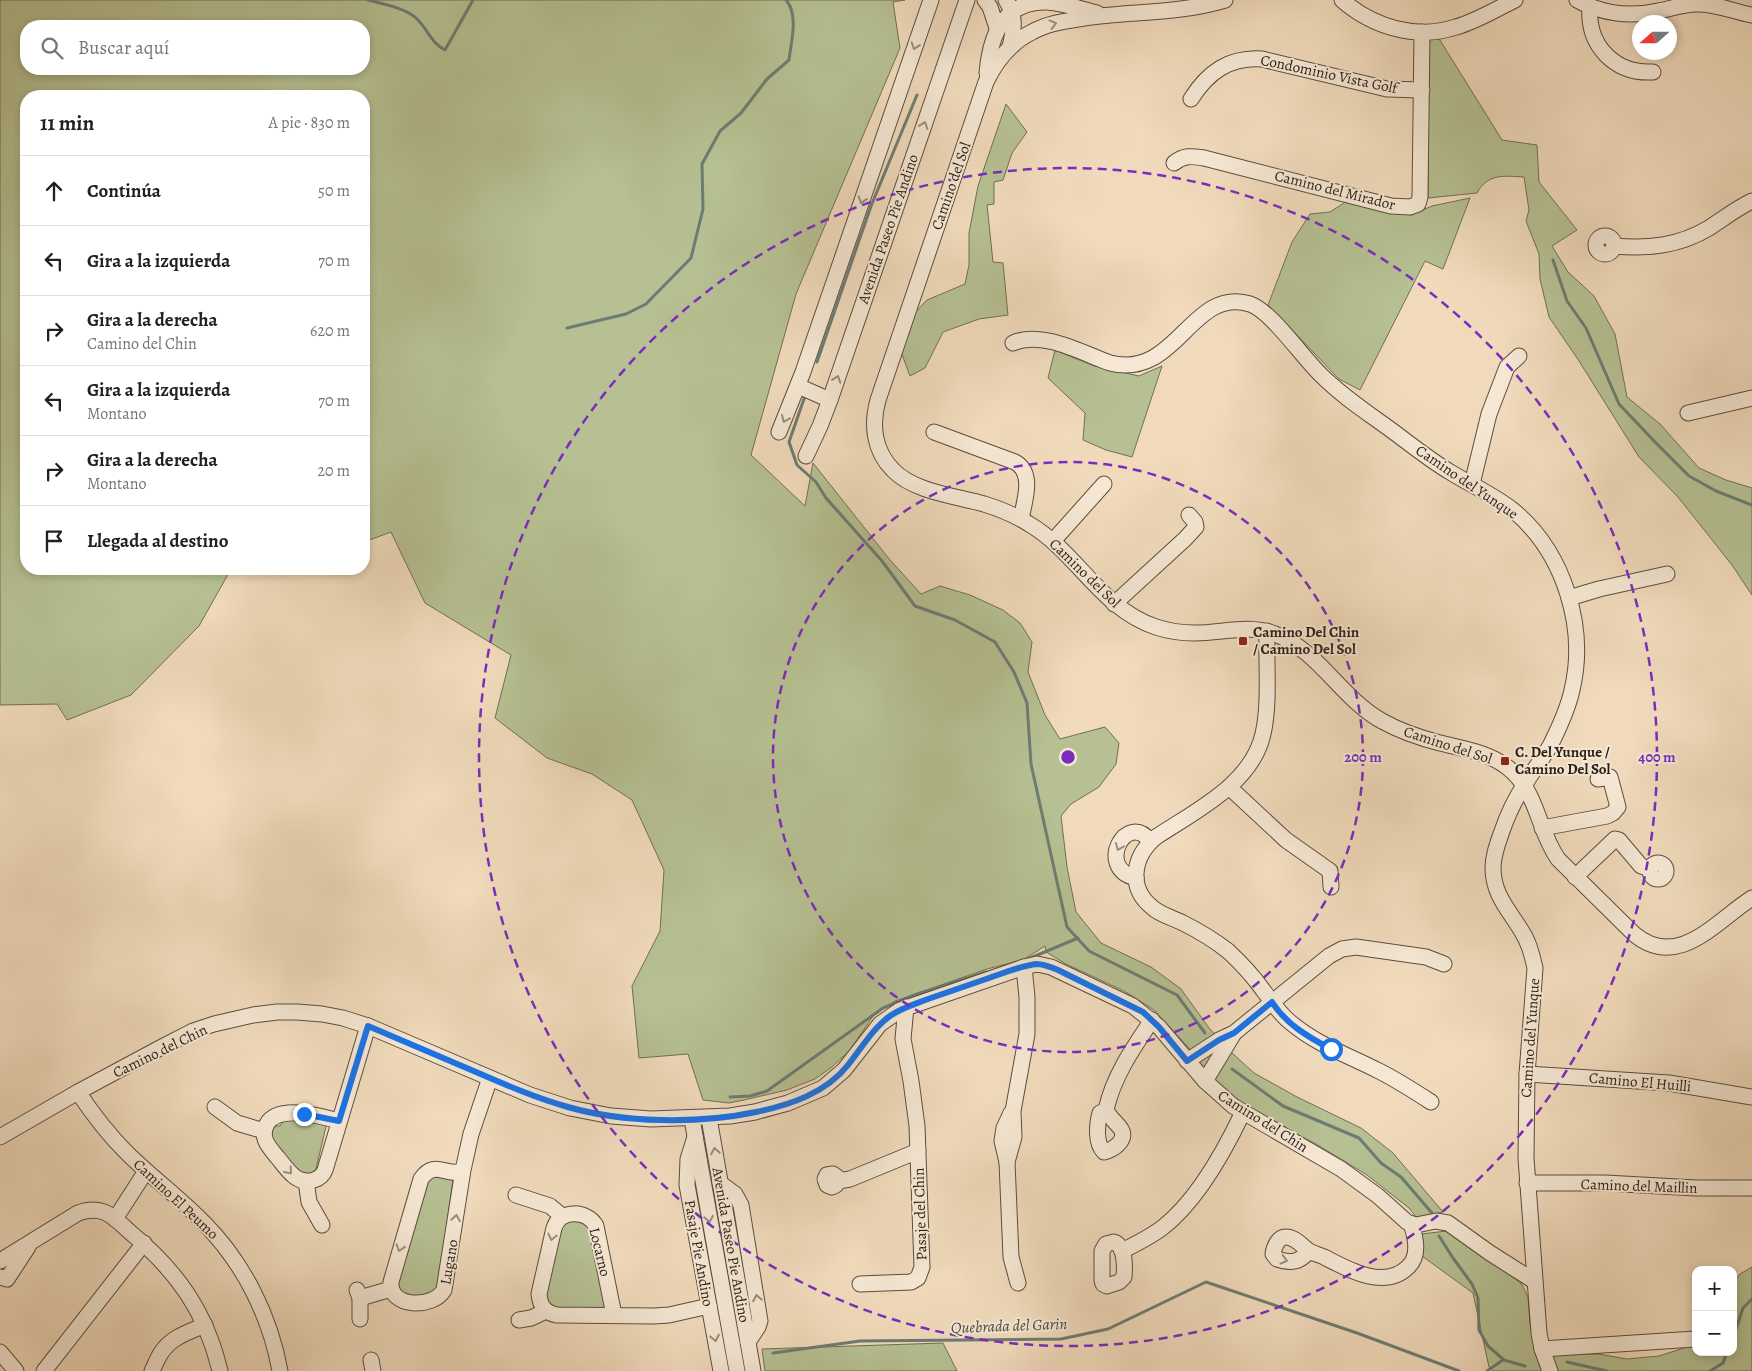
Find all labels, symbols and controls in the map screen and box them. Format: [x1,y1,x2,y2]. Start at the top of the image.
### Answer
north arrow [1632,15,1677,60]
one-way arrow [1048,19,1057,30]
search box [20,20,370,75]
icon: search [38,34,66,62]
text: Buscar aquí [78,35,169,61]
one-way arrow [911,41,921,50]
street label: Condominio Vista Golf [1259,50,1401,99]
text: 11 min [40,109,94,137]
text: A pie · 830 m [268,112,350,134]
one-way arrow [918,122,928,130]
street label: Camino del Sol [927,139,976,233]
street label: Avenida Paseo Pie Andino [853,152,923,307]
street label: Camino del Mirador [1273,165,1398,215]
icon: ahead [40,177,68,205]
text: Continúa [87,178,161,204]
text: 50 m [318,180,350,202]
one-way arrow [858,195,868,203]
icon: left [40,247,68,275]
text: Gira a la izquierda [87,248,230,274]
text: 70 m [318,250,350,272]
text: Gira a la derecha [87,307,218,333]
icon: right [40,317,68,345]
text: 620 m [310,320,350,342]
text: Camino del Chin [87,333,197,355]
one-way arrow [832,375,842,383]
text: Gira a la izquierda [87,377,230,403]
icon: left [40,387,68,415]
text: 70 m [318,390,350,412]
text: Montano [87,403,146,425]
one-way arrow [780,414,791,423]
street label: Camino del Yunque [1412,440,1522,524]
text: Gira a la derecha [87,447,218,473]
icon: right [40,457,68,485]
text: 20 m [317,460,350,482]
text: Montano [87,473,146,495]
icon: arrive [40,527,68,555]
text: Llegada al destino [87,528,229,554]
street label: Camino del Sol [1045,534,1125,612]
place label: Camino Del Chin / Camino Del Sol [1253,622,1360,659]
marker: Camino Del Chin / Camino Del Sol [1237,635,1249,647]
street label: Camino del Sol [1401,721,1495,769]
place label: C. Del Yunque / Camino Del Sol [1515,742,1611,779]
text: 200 m [1344,747,1382,767]
text: 400 m [1638,747,1676,767]
centre of rings [1059,748,1077,766]
marker: C. Del Yunque / Camino Del Sol [1499,755,1511,767]
one-way arrow [1115,842,1125,851]
street label: Camino del Yunque [1516,977,1544,1098]
street label: Camino del Chin [109,1019,211,1083]
route start [1320,1038,1343,1061]
street label: Camino El Huilli [1588,1068,1692,1096]
street label: Camino del Chin [1214,1085,1312,1157]
route end [293,1103,316,1126]
one-way arrow [710,1146,720,1155]
street label: Camino El Peumo [129,1154,223,1244]
one-way arrow [283,1165,292,1174]
street label: Avenida Paseo Pie Andino [707,1165,754,1324]
street label: Pasaje del Chin [908,1167,932,1261]
street label: Camino del Maillin [1580,1174,1698,1198]
street label: Pasaje Pie Andino [680,1198,718,1308]
one-way arrow [450,1214,460,1223]
one-way arrow [704,1214,714,1223]
street label: Locarno [584,1225,616,1279]
one-way arrow [547,1232,558,1241]
street label: Lugano [435,1238,463,1286]
one-way arrow [396,1243,406,1251]
one-way arrow [1280,1254,1288,1265]
map controls [1692,1266,1737,1356]
button: + [1692,1266,1737,1311]
one-way arrow [752,1293,762,1302]
button: − [1692,1311,1737,1356]
water label: Quebrada del Garin [950,1313,1068,1339]
one-way arrow [709,1333,720,1342]

